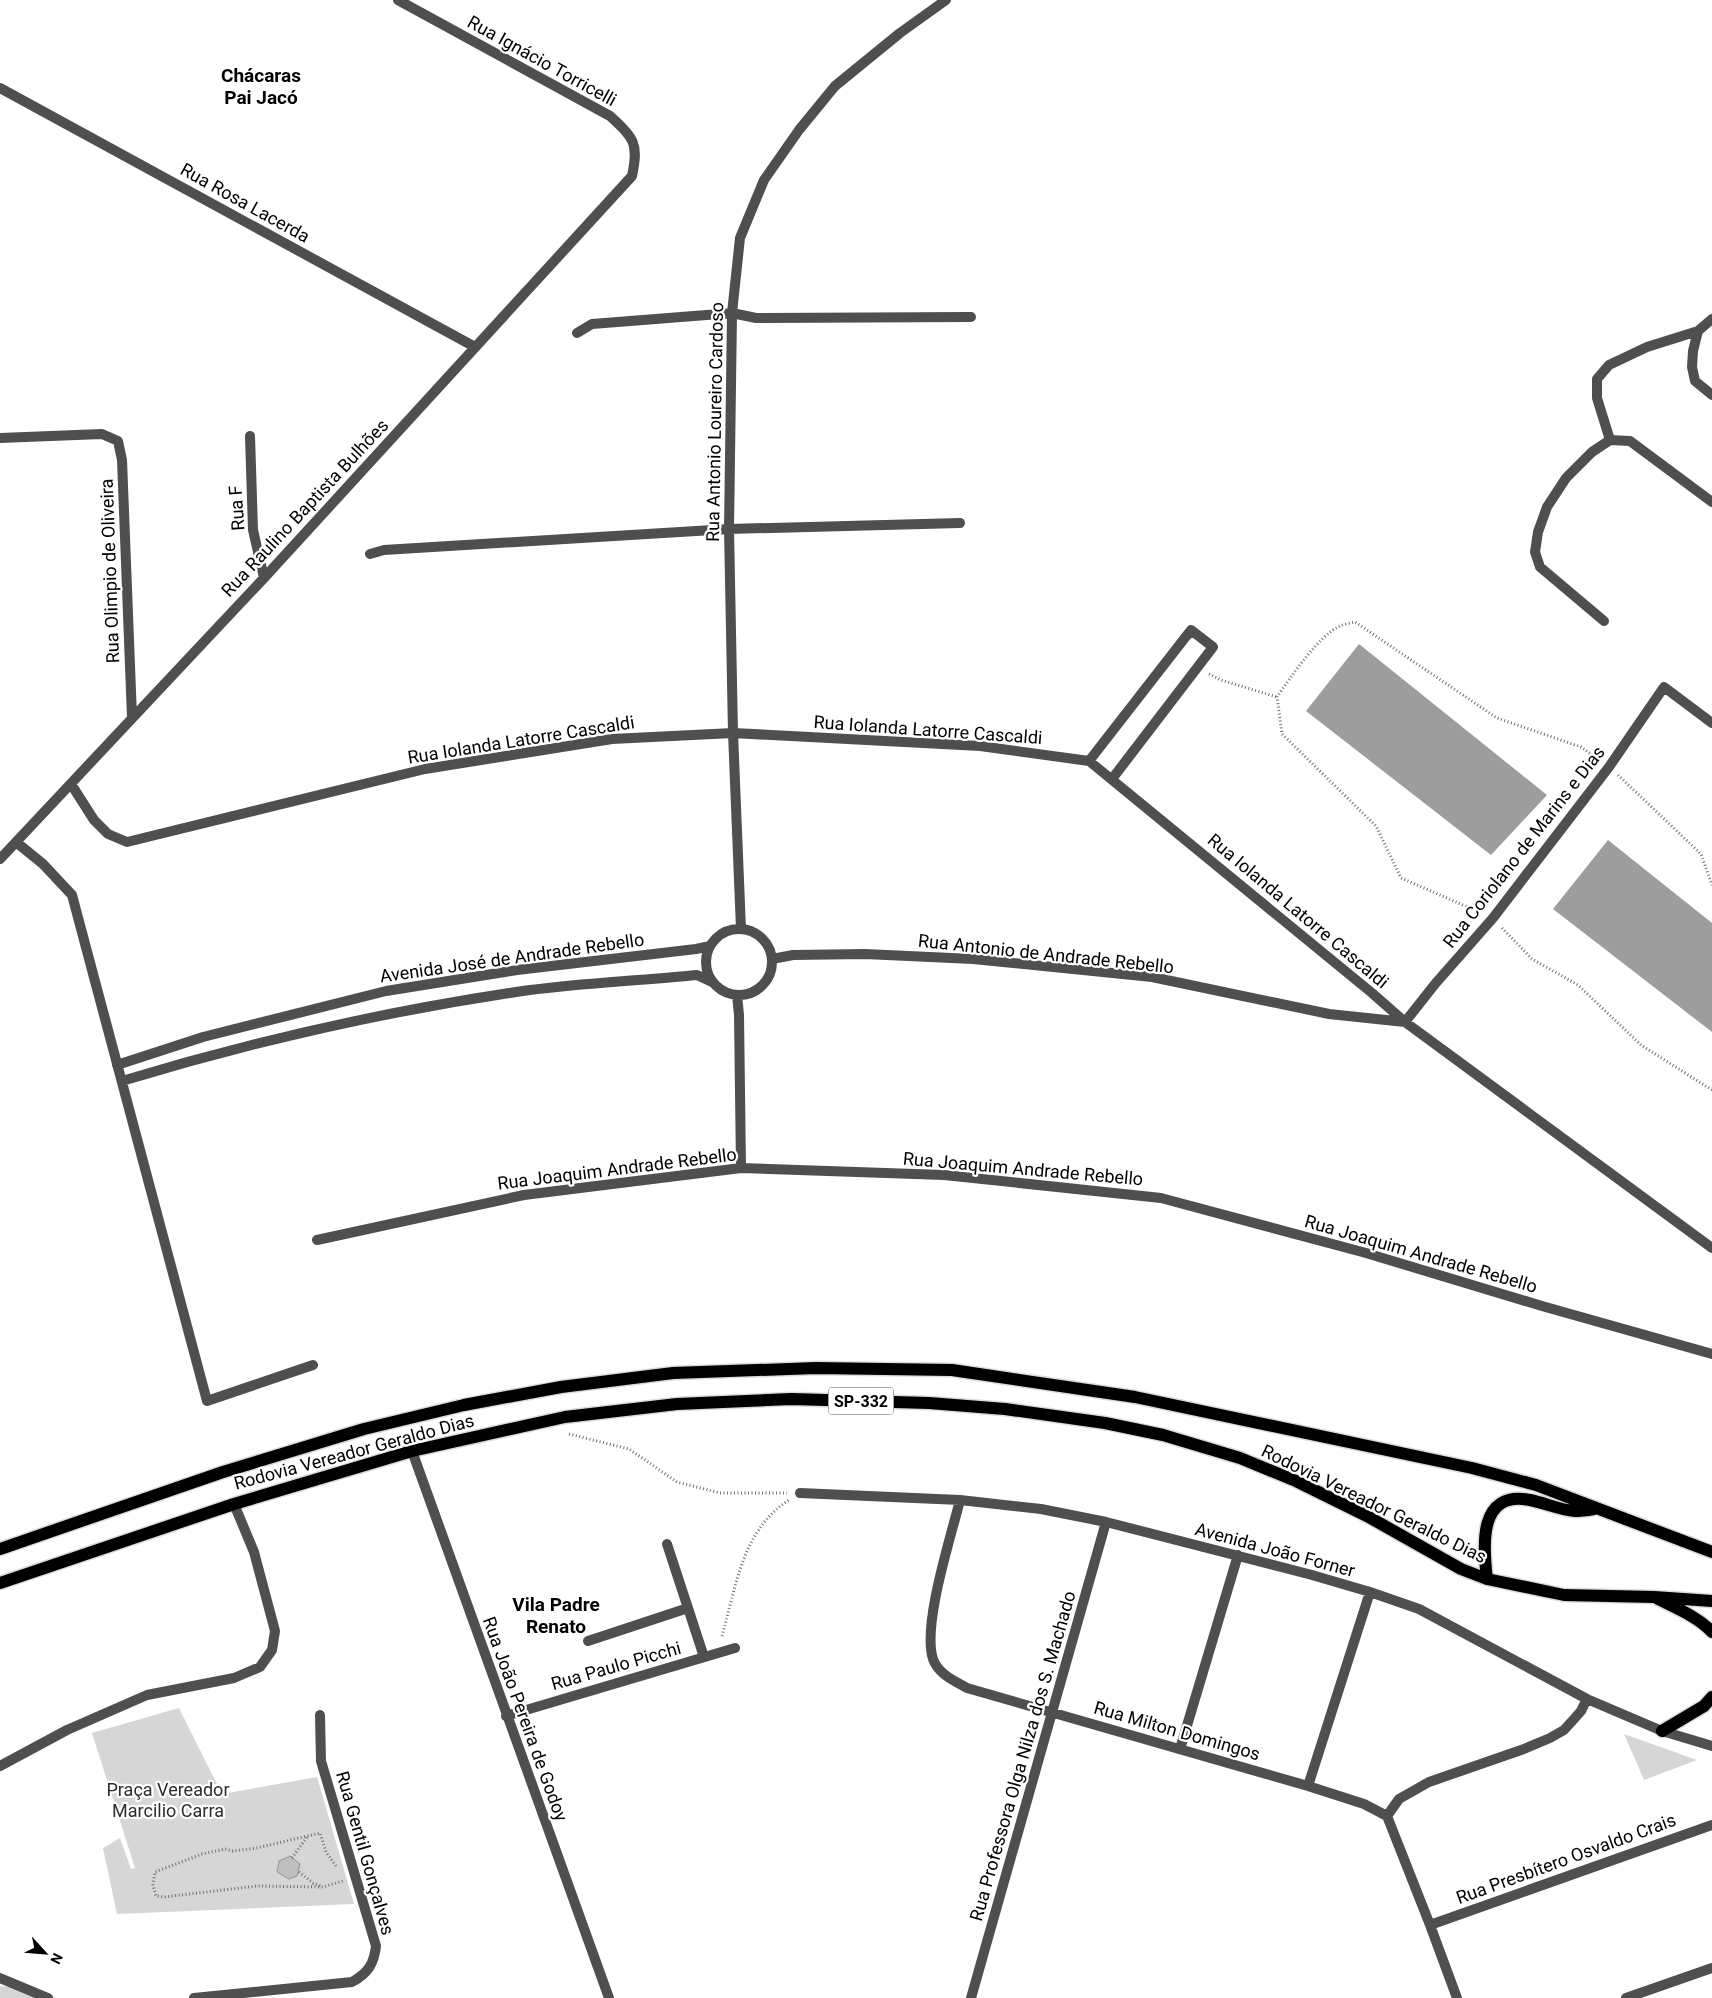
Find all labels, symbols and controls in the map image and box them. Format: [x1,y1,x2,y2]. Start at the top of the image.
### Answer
street label: Rua Ignácio Torricelli [464,11,620,110]
district label: Chácaras Pai Jacó [221,64,301,109]
street label: Rua Rosa Lacerda [177,158,314,247]
street label: Rua Antonio Loureiro Cardoso [702,302,727,542]
street label: Rua Raulino Baptista Bulhões [217,415,392,601]
street label: Rua Olimpio de Oliveira [96,478,123,664]
street label: Rua F [224,485,249,531]
street label: Rua Iolanda Latorre Cascaldi [406,711,636,768]
street label: Rua Iolanda Latorre Cascaldi [813,711,1043,748]
street label: Rua Coriolano de Marins e Dias [1438,742,1609,952]
street label: Rua Iolanda Latorre Cascaldi [1204,829,1393,992]
street label: Avenida José de Andrade Rebello [378,929,645,986]
street label: Rua Antonio de Andrade Rebello [917,930,1175,977]
street label: Rua Joaquim Andrade Rebello [496,1143,738,1194]
street label: Rua Joaquim Andrade Rebello [902,1148,1144,1189]
street label: Rua Joaquim Andrade Rebello [1302,1210,1540,1297]
road number: SP-332 [828,1388,894,1414]
street label: Rodovia Vereador Geraldo Dias [231,1409,476,1494]
street label: Rodovia Vereador Geraldo Dias [1258,1440,1490,1567]
street label: Avenida João Forner [1193,1518,1357,1581]
street label: Rua Professora Olga Nilza dos S. Machado [965,1588,1080,1923]
district label: Vila Padre Renato [512,1593,600,1638]
street label: Rua João Pereira de Godoy [479,1614,572,1824]
street label: Rua Paulo Picchi [548,1637,683,1694]
street label: Rua Milton Domingos [1092,1697,1263,1764]
street label: Rua Gentil Gonçalves [332,1768,399,1937]
park label: Praça Vereador Marcilio Carra [107,1779,229,1821]
street label: Rua Presbítero Osvaldo Crais [1453,1809,1679,1908]
north arrow [20,1928,70,1978]
text: N [47,1951,66,1967]

